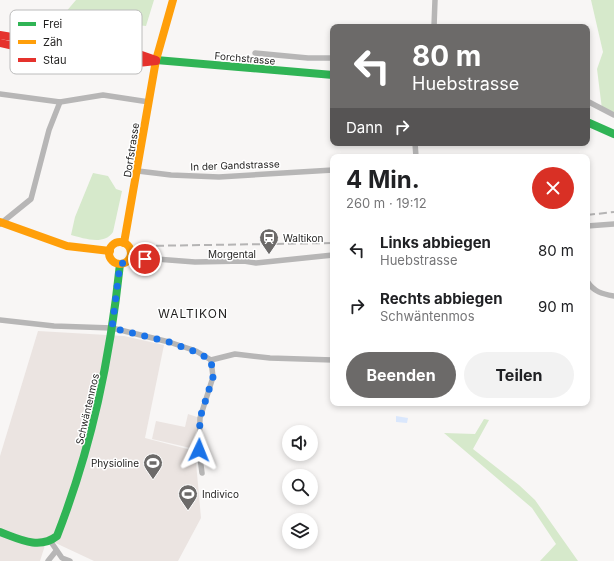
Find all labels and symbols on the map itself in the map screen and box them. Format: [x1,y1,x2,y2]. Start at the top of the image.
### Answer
legend [10,10,142,74]
text: Frei [43,17,62,31]
text: Zäh [43,35,63,49]
street label: Forchstrasse [214,49,276,67]
text: Stau [43,53,66,67]
street label: Dorfstrasse [121,122,141,178]
street label: In der Gandstrasse [190,157,280,173]
station icon: Waltikon [258,227,280,255]
place label: Waltikon [283,232,323,244]
pin [128,242,162,276]
street label: Morgental [208,248,256,260]
district label: WALTIKON [158,306,228,321]
street label: Schwäntenmos [73,372,101,446]
position arrow [178,429,220,471]
sports icon: Physioline [142,452,164,480]
place label: Physioline [91,457,139,469]
sports icon: Indivico [177,483,199,511]
place label: Indivico [202,488,239,500]

